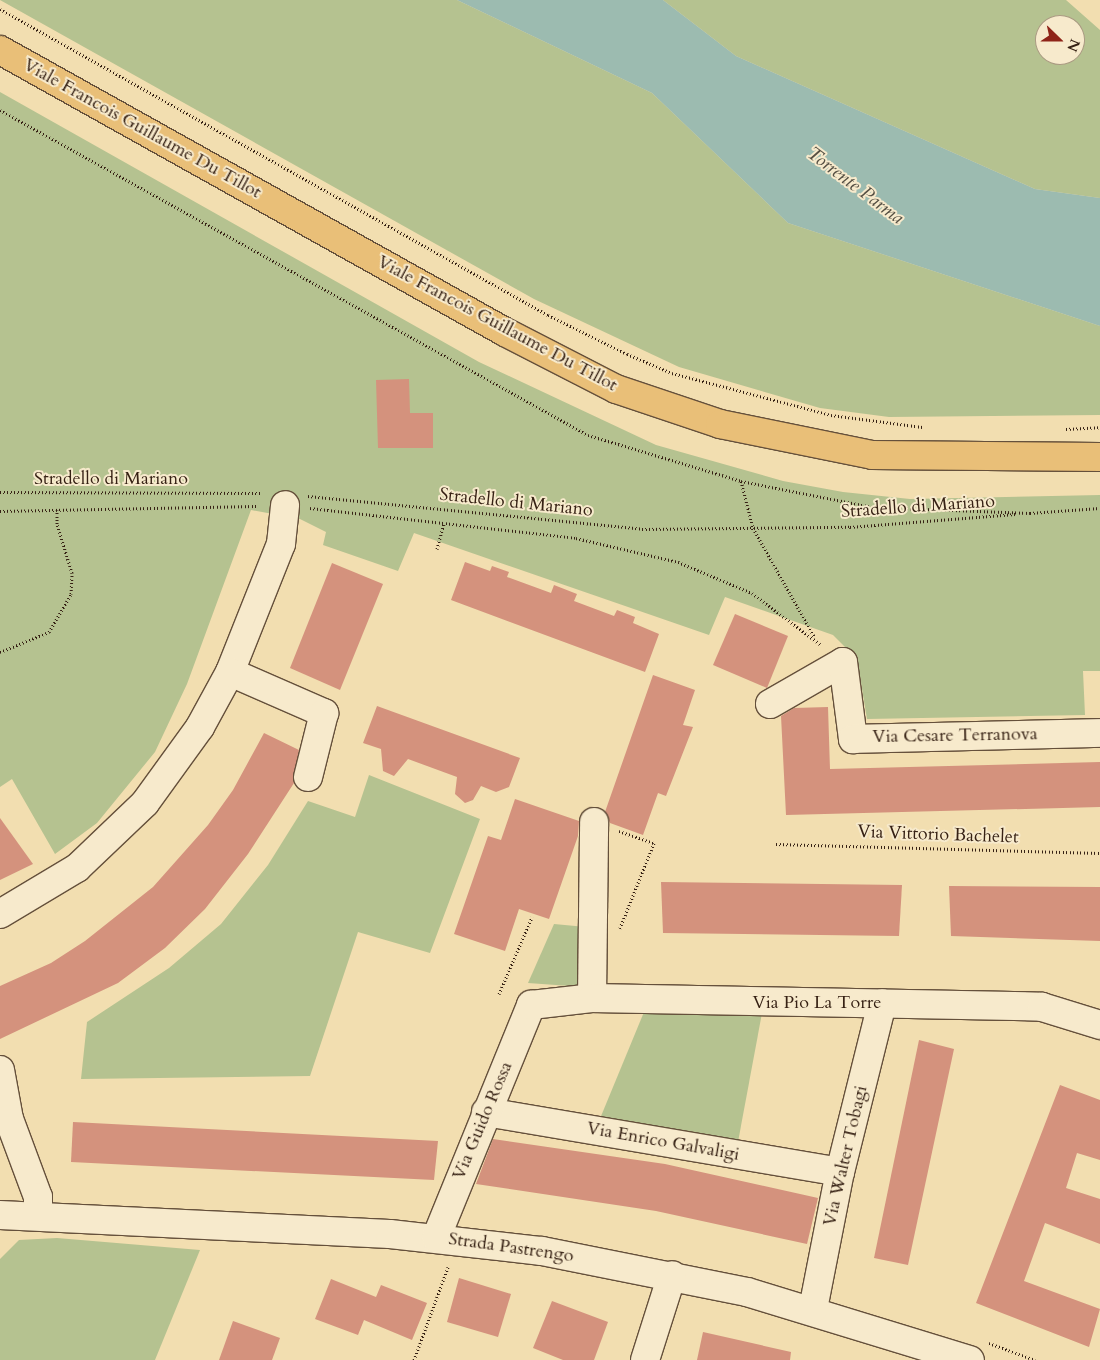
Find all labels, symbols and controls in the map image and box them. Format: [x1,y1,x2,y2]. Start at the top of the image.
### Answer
north arrow [1035,15,1085,65]
text: N [1062,36,1085,55]
street label: Viale Francois Guillaume Du Tillot [19,54,265,204]
water label: Torrente Parma [802,142,908,230]
street label: Viale Francois Guillaume Du Tillot [373,251,621,397]
street label: Stradello di Mariano [34,468,188,490]
street label: Stradello di Mariano [438,484,594,522]
street label: Stradello di Mariano [840,491,996,523]
street label: Via Cesare Terranova [872,724,1038,748]
street label: Via Vittorio Bachelet [857,821,1019,849]
street label: Via Pio La Torre [753,992,881,1014]
street label: Via Guido Rossa [448,1059,518,1183]
street label: Via Walter Tobagi [819,1083,873,1229]
street label: Via Enrico Galvaligi [585,1118,741,1166]
street label: Strada Pastrengo [447,1229,575,1267]

